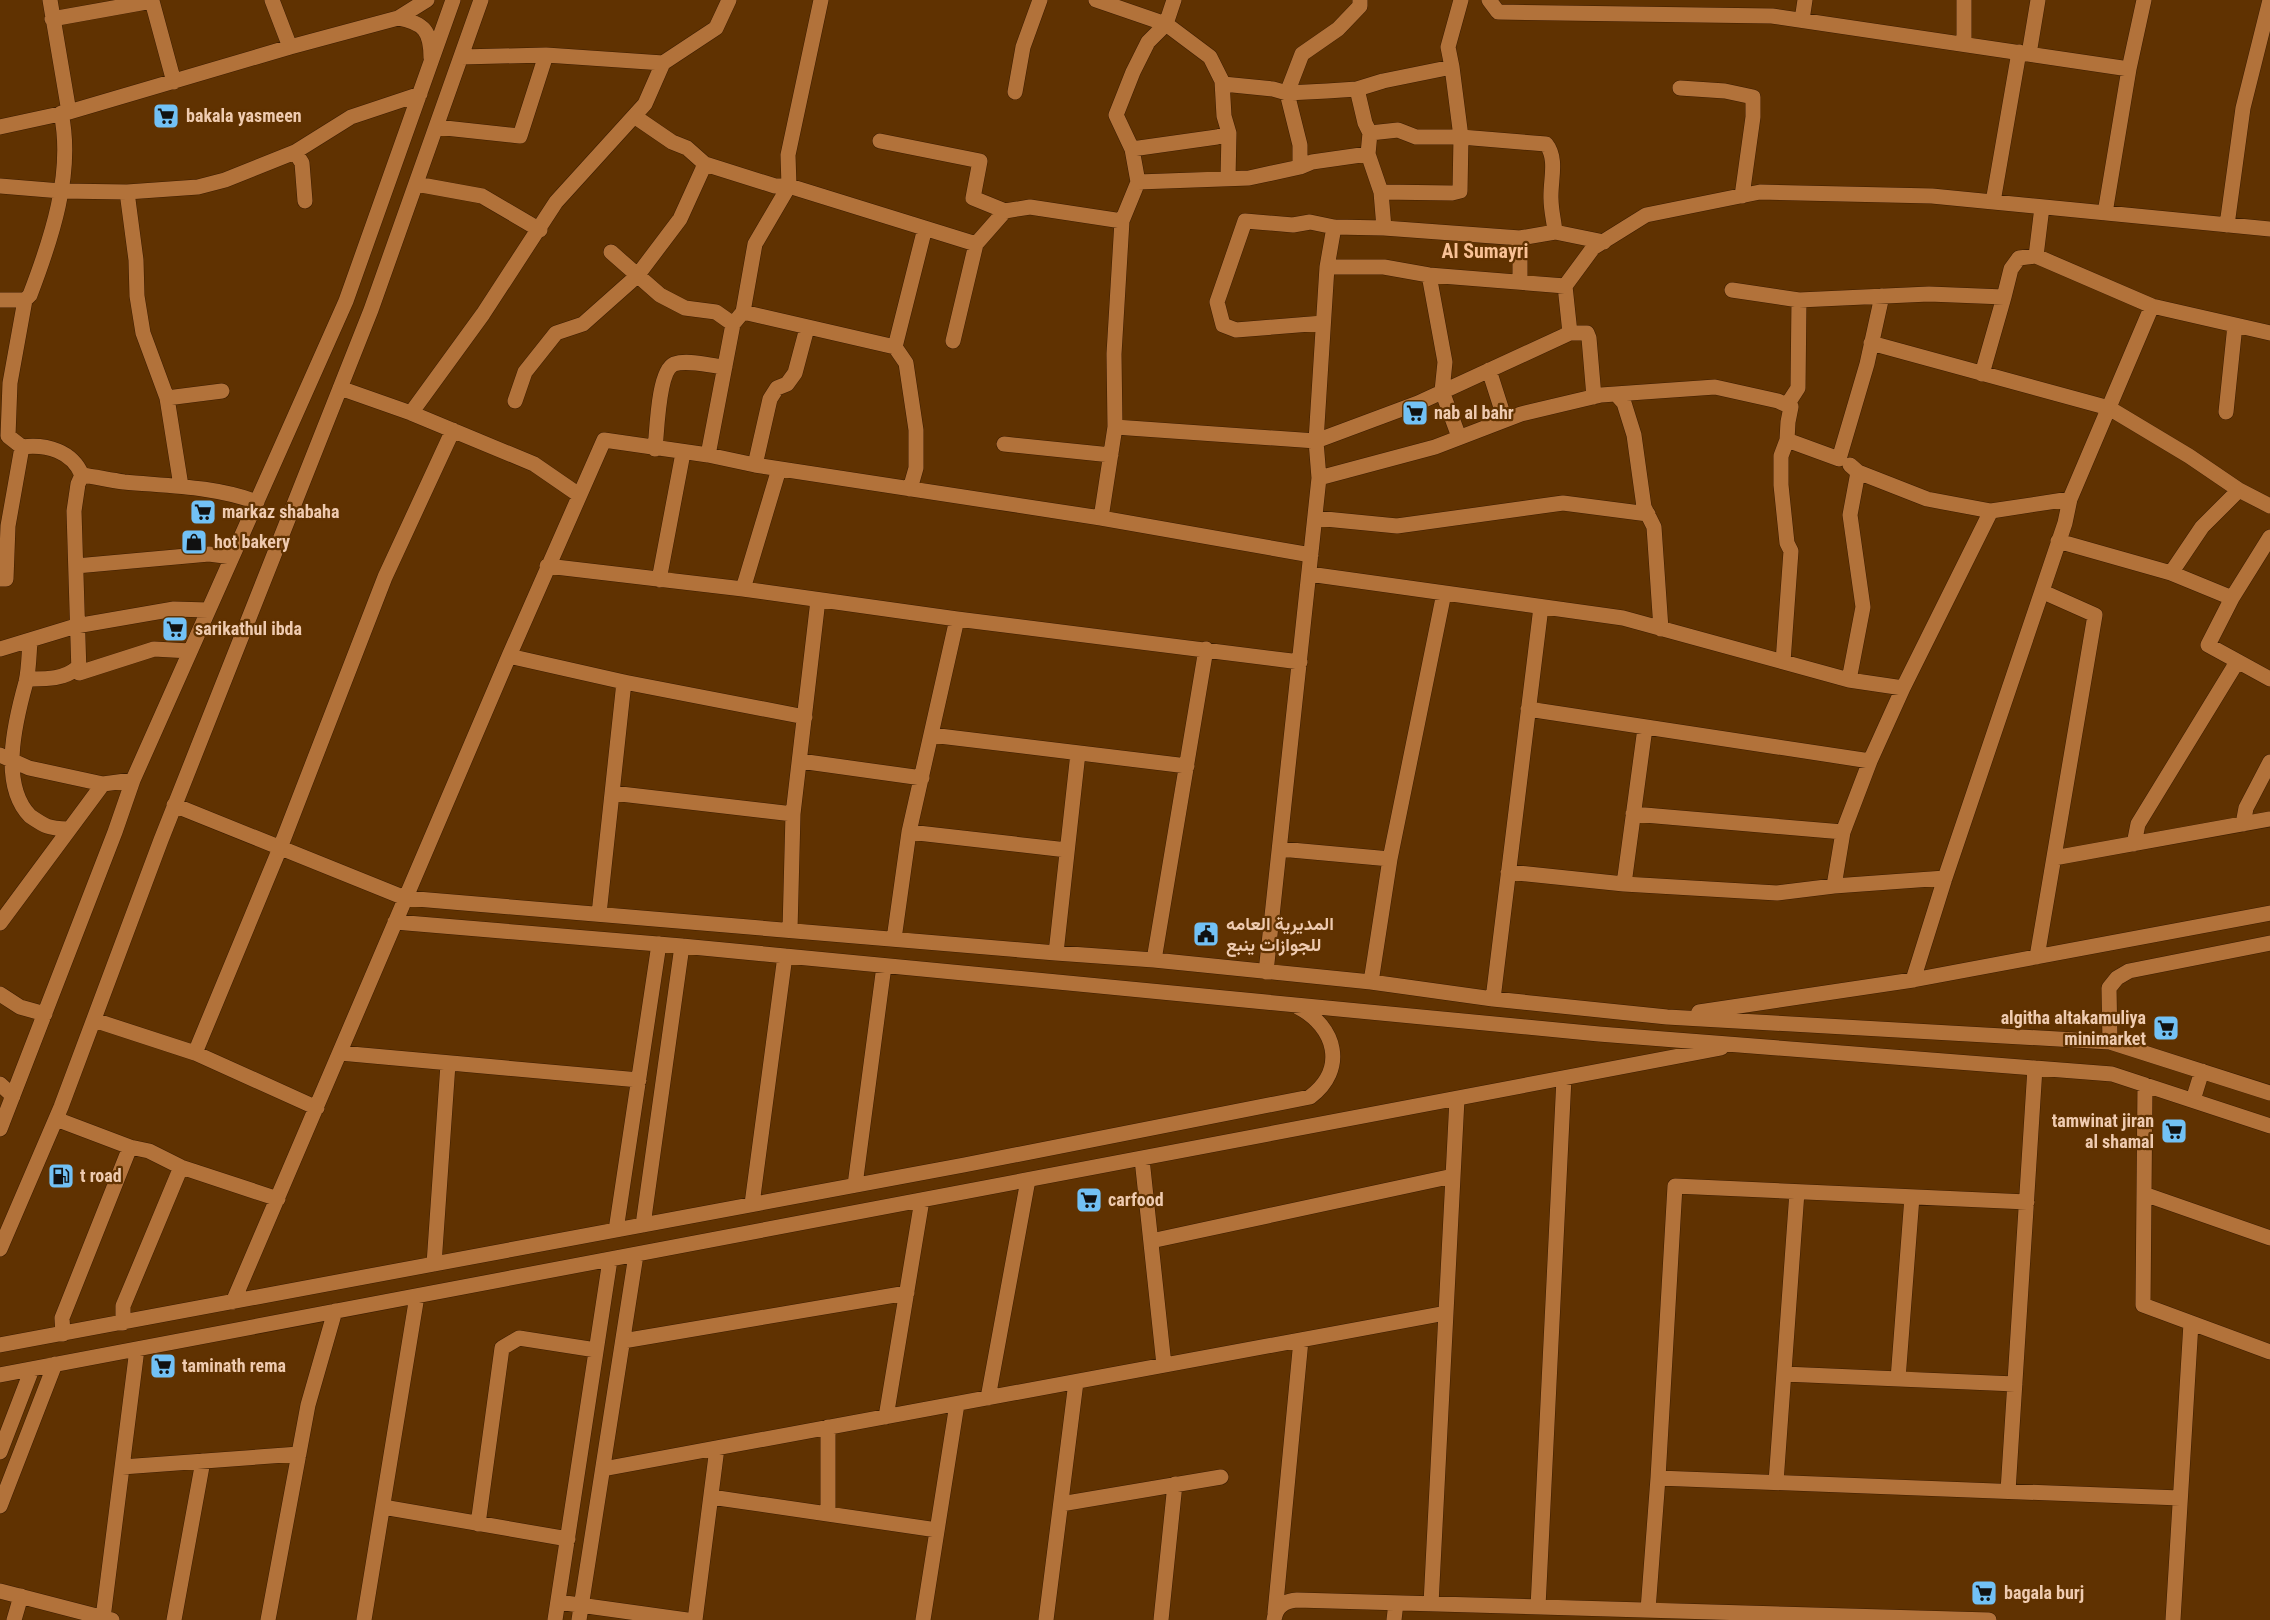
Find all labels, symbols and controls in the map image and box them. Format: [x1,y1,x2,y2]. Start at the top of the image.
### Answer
supermarket icon: bakala yasmeen [151,101,181,131]
place label: bakala yasmeen [186,105,302,126]
district label: Al Sumayri [1442,239,1528,263]
supermarket icon: nab al bahr [1400,398,1430,428]
place label: nab al bahr [1434,402,1514,423]
supermarket icon: markaz shabaha [188,497,218,527]
place label: markaz shabaha [222,501,339,522]
shop icon: hot bakery [179,527,209,557]
place label: hot bakery [214,531,290,552]
supermarket icon: sarikathul ibda [160,614,190,644]
place label: sarikathul ibda [195,618,302,639]
place label: المديرية العامه للجوازات ينبع [1226,913,1334,957]
public building icon: المديرية العامه للجوازات ينبع [1191,919,1221,949]
place label: algitha altakamuliya minimarket [2001,1007,2146,1049]
supermarket icon: algitha altakamuliya minimarket [2151,1013,2181,1043]
place label: tamwinat jiran al shamal [2052,1110,2154,1152]
supermarket icon: tamwinat jiran al shamal [2159,1116,2189,1146]
fuel station icon: t road [46,1161,76,1191]
place label: t road [80,1165,122,1186]
supermarket icon: carfood [1074,1185,1104,1215]
place label: carfood [1108,1189,1164,1210]
supermarket icon: taminath rema [148,1351,178,1381]
place label: taminath rema [182,1355,286,1376]
supermarket icon: bagala burj [1969,1578,1999,1608]
place label: bagala burj [2004,1582,2084,1603]

